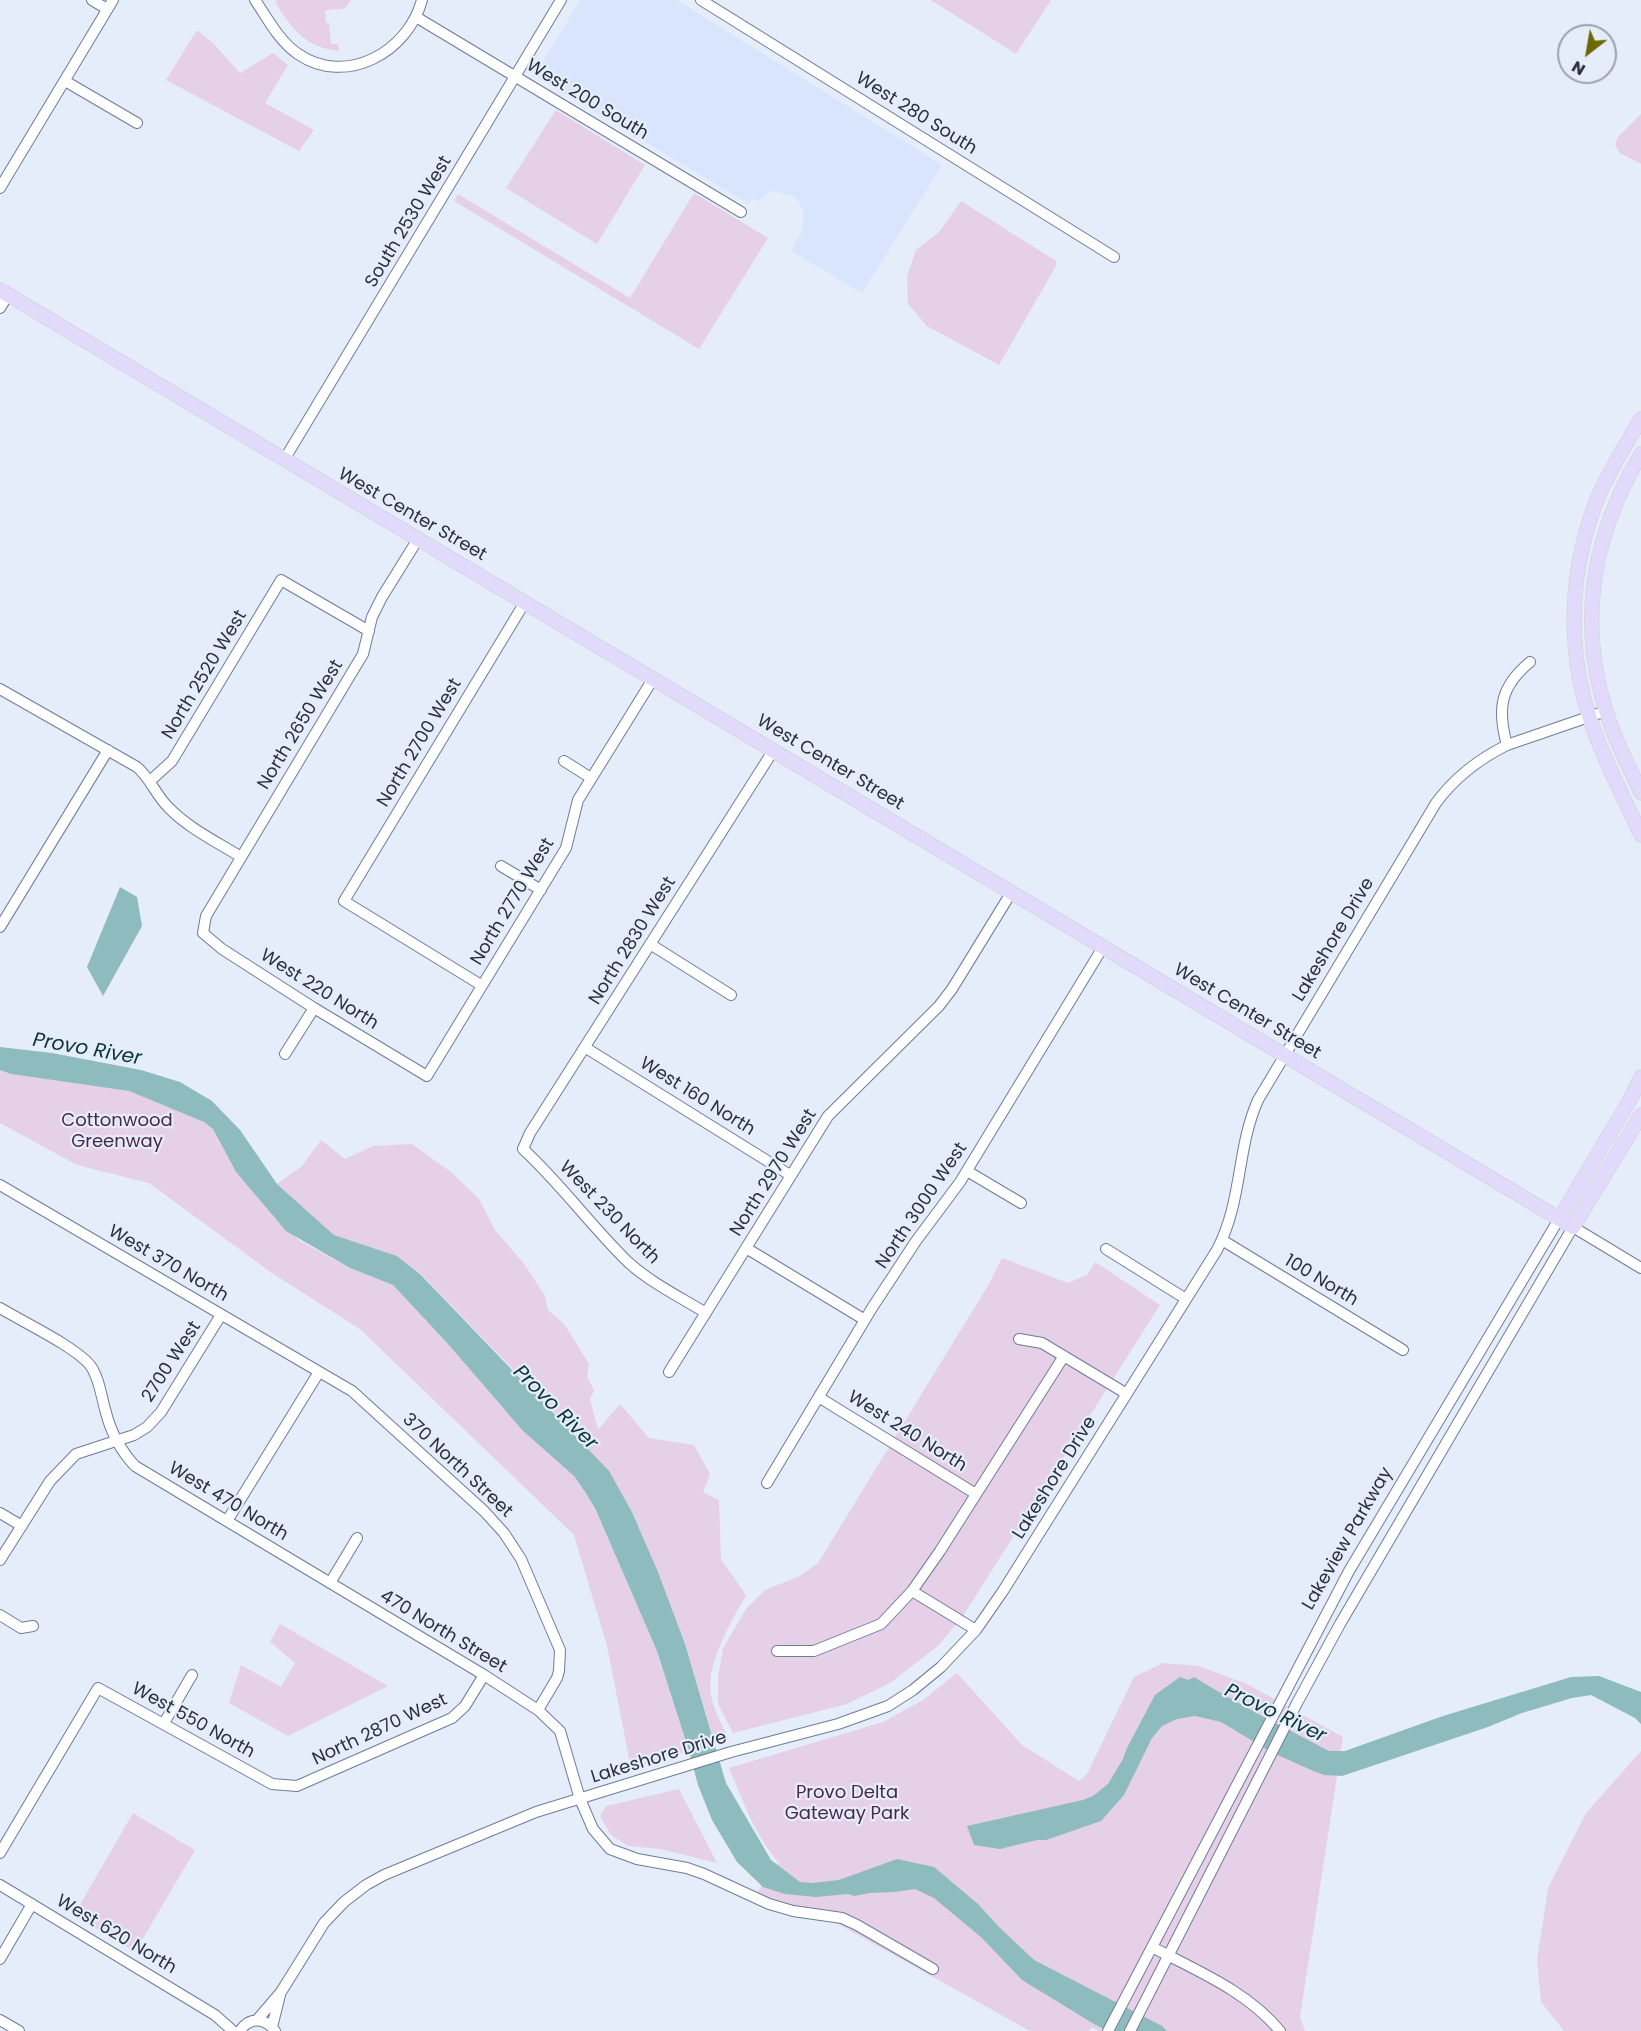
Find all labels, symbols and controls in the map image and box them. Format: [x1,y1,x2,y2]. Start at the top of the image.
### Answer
north arrow [1557,24,1617,84]
street label: West 200 South [522,55,652,145]
text: N [1567,55,1590,81]
street label: West 280 South [851,68,981,160]
street label: South 2530 West [361,152,457,292]
street label: West Center Street [334,464,490,566]
street label: North 2520 West [158,607,252,743]
street label: North 2650 West [254,656,348,794]
street label: North 2700 West [373,675,467,811]
street label: West Center Street [752,710,908,816]
street label: North 2770 West [467,834,559,970]
street label: North 2830 West [585,873,681,1009]
street label: Lakeshore Drive [1289,874,1379,1006]
street label: West 220 North [256,945,382,1035]
street label: West Center Street [1169,959,1325,1065]
water label: Provo River [31,1029,143,1071]
street label: West 160 North [635,1053,759,1141]
street label: North 2970 West [726,1105,822,1241]
park label: Cottonwood Greenway [61,1110,173,1152]
street label: North 3000 West [872,1139,972,1273]
street label: West 230 North [554,1157,664,1269]
street label: West 370 North [104,1221,232,1307]
street label: 100 North [1280,1251,1362,1311]
street label: 2700 West [138,1317,206,1407]
water label: Provo River [508,1361,602,1455]
street label: West 240 North [844,1387,970,1477]
street label: 370 North Street [397,1409,517,1523]
street label: Lakeshore Drive [1009,1413,1101,1543]
street label: West 470 North [164,1458,292,1546]
street label: Lakeview Parkway [1298,1464,1398,1614]
street label: 470 North Street [376,1586,510,1678]
street label: West 550 North [128,1678,258,1764]
water label: Provo River [1220,1679,1330,1749]
street label: North 2870 West [309,1689,451,1771]
street label: Lakeshore Drive [589,1727,729,1789]
park label: Provo Delta Gateway Park [785,1782,909,1824]
street label: West 620 North [52,1891,180,1979]

